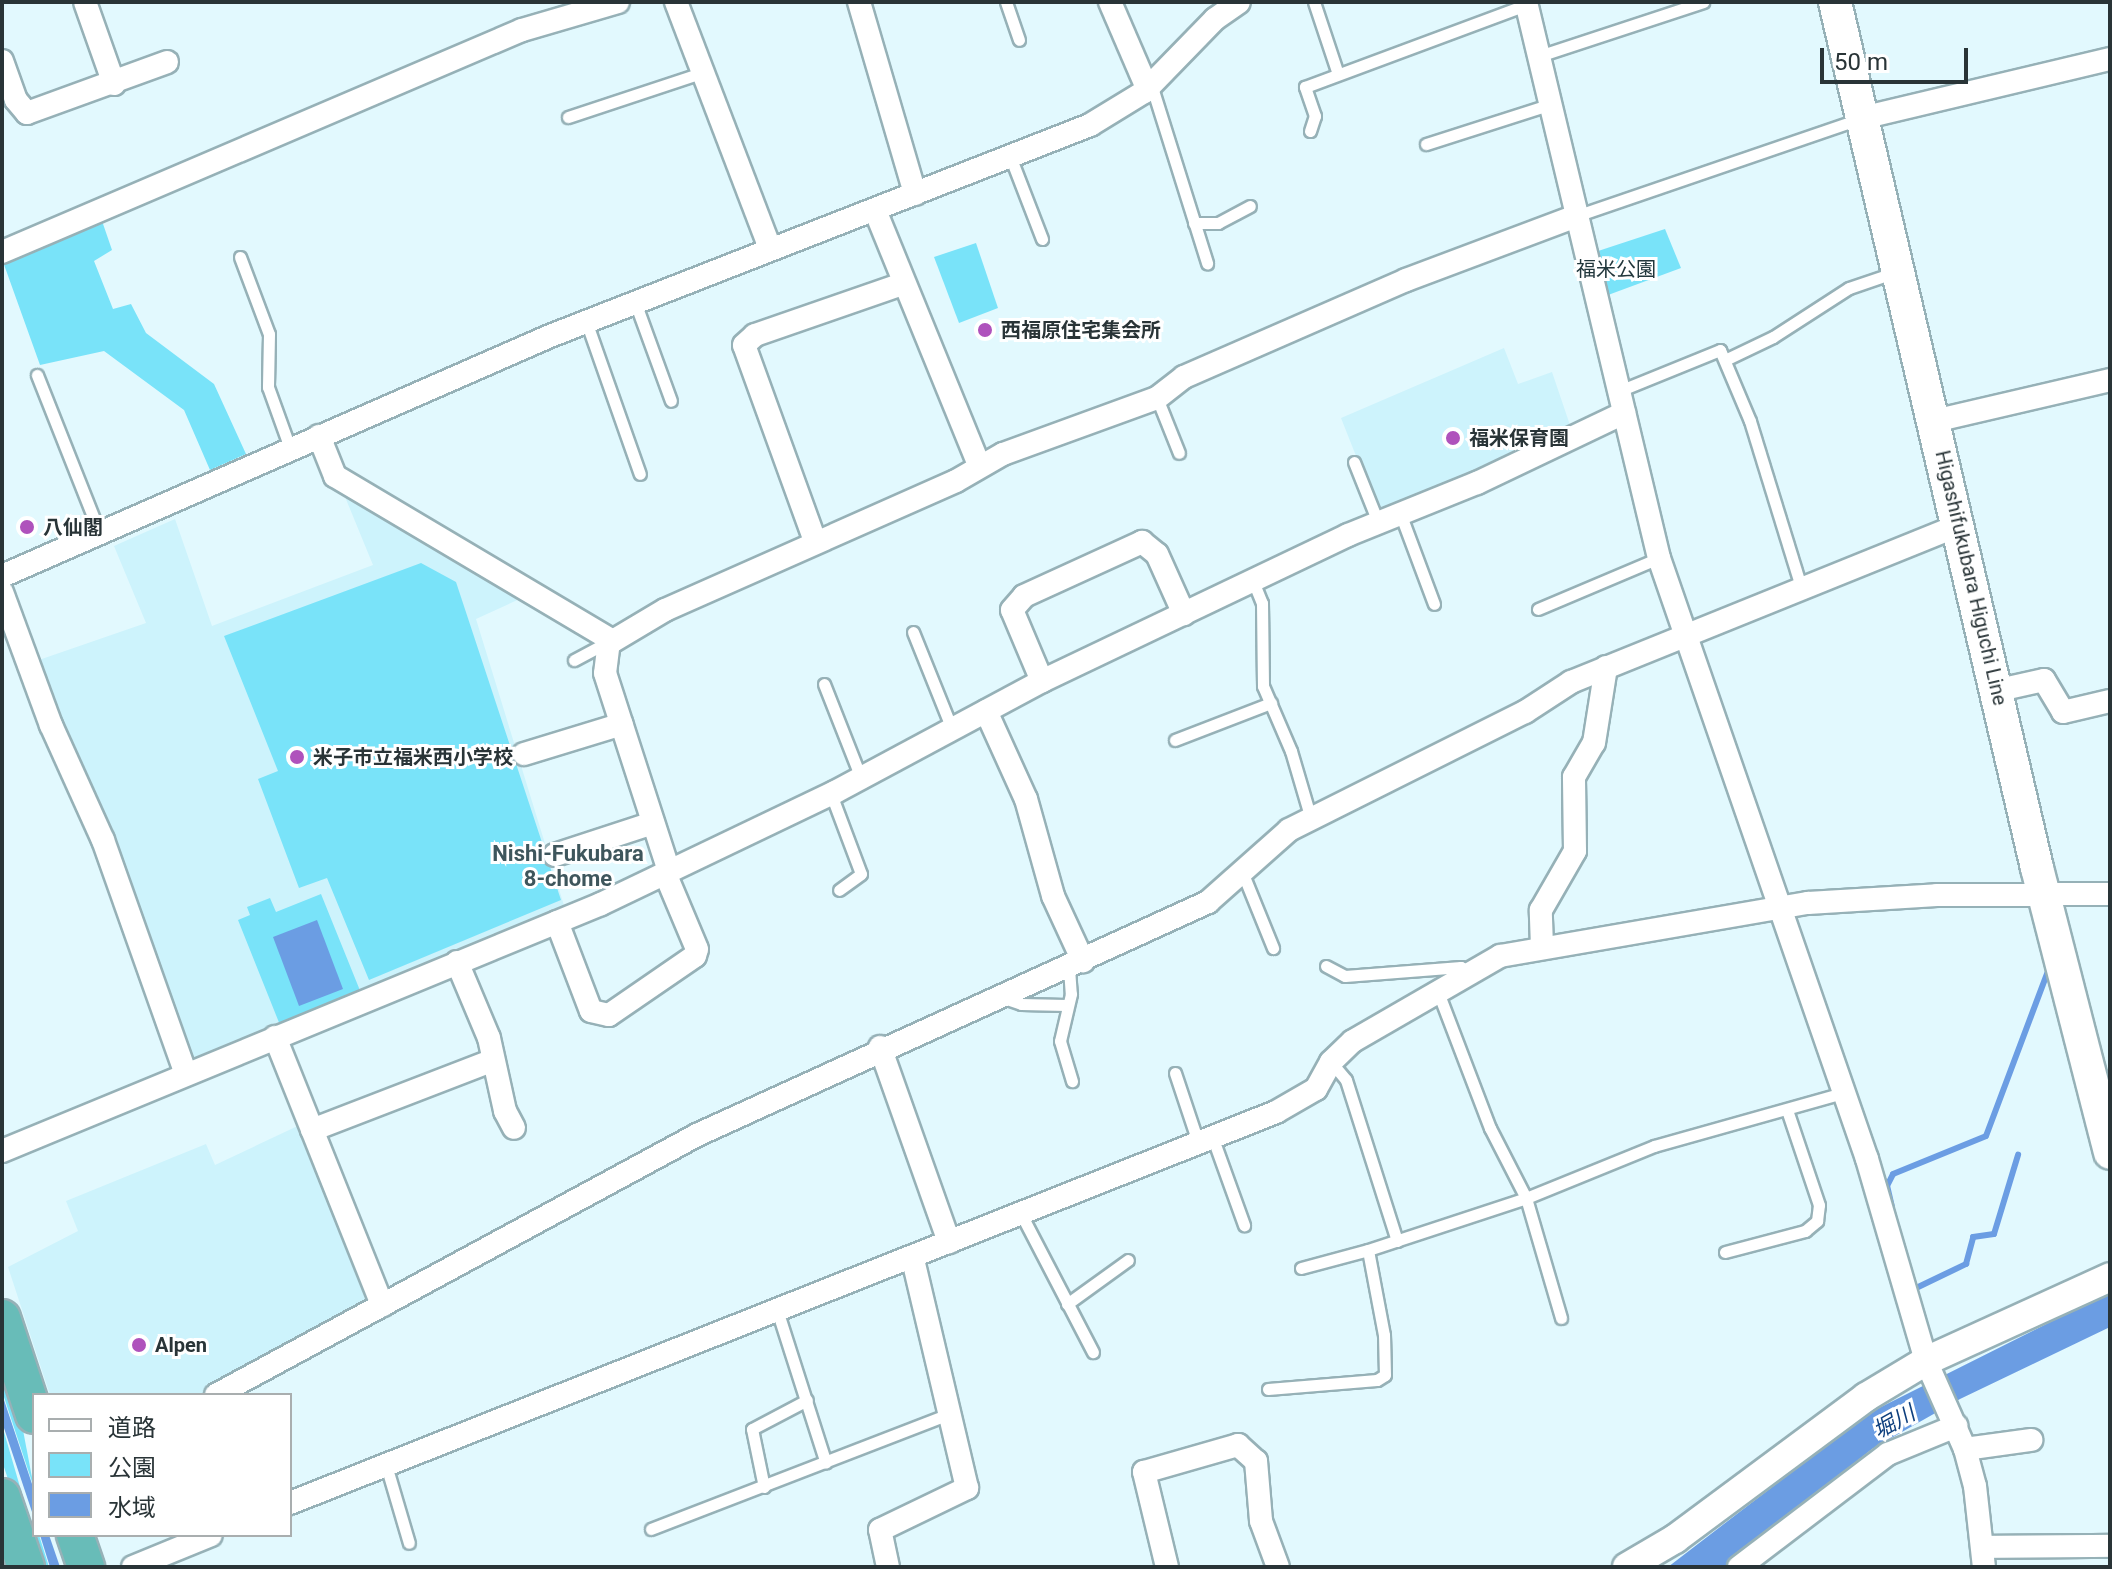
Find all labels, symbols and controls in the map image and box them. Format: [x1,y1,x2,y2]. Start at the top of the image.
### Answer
scale bar [1824,32,1972,82]
text: 50 m [1834,48,1888,76]
park label: 福米公園 [1576,257,1656,281]
place label: 西福原住宅集会所 [1001,318,1161,342]
marker: 西福原住宅集会所 [976,321,994,339]
place label: 福米保育園 [1469,426,1569,450]
marker: 福米保育園 [1444,429,1462,447]
street label: Higashifukubara Higuchi Line [1930,448,2012,708]
place label: 八仙閣 [43,515,103,539]
marker: 八仙閣 [18,518,36,536]
place label: 米子市立福米西小学校 [313,745,513,769]
marker: 米子市立福米西小学校 [288,748,306,766]
district label: Nishi-Fukubara 8-chome [492,840,644,892]
place label: Alpen [155,1333,207,1357]
marker: Alpen [130,1336,148,1354]
legend [32,1393,292,1537]
water label: 堀川 [1868,1400,1920,1444]
text: 道路 [108,1414,156,1442]
text: 公園 [108,1454,156,1482]
text: 水域 [108,1494,156,1522]

